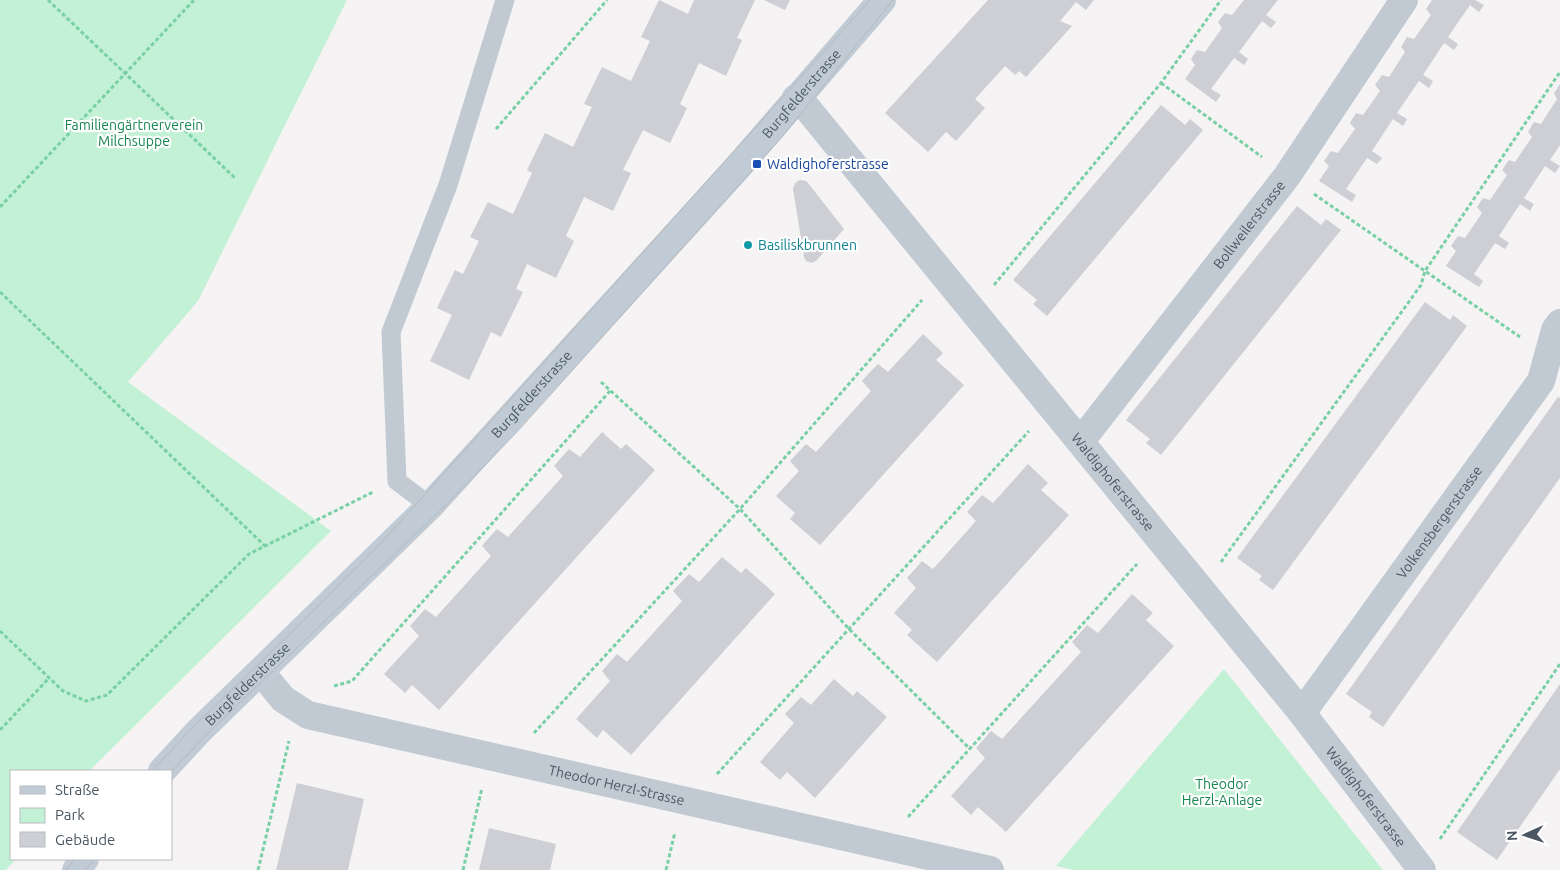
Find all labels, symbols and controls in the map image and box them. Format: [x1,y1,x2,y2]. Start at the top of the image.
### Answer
street label: Burgfelderstrasse [759,46,844,141]
park label: Familiengärtnerverein Milchsuppe [65,117,203,149]
place label: Waldighoferstrasse [767,156,889,172]
marker: Waldighoferstrasse [751,158,763,170]
street label: Bollweilerstrasse [1210,177,1288,272]
place label: Basiliskbrunnen [758,237,857,253]
marker: Basiliskbrunnen [742,239,754,251]
street label: Burgfelderstrasse [488,347,575,441]
street label: Waldighoferstrasse [1068,430,1158,534]
street label: Volkensbergerstrasse [1393,463,1485,582]
street label: Burgfelderstrasse [202,639,293,729]
street label: Waldighoferstrasse [1323,744,1409,850]
street label: Theodor Herzl-Strasse [547,762,686,808]
legend [10,770,172,860]
park label: Theodor Herzl-Anlage [1182,776,1262,808]
text: Straße [55,781,99,798]
text: Park [55,806,85,823]
north arrow [1500,810,1550,860]
text: N [1504,830,1520,841]
text: Gebäude [55,831,115,848]

